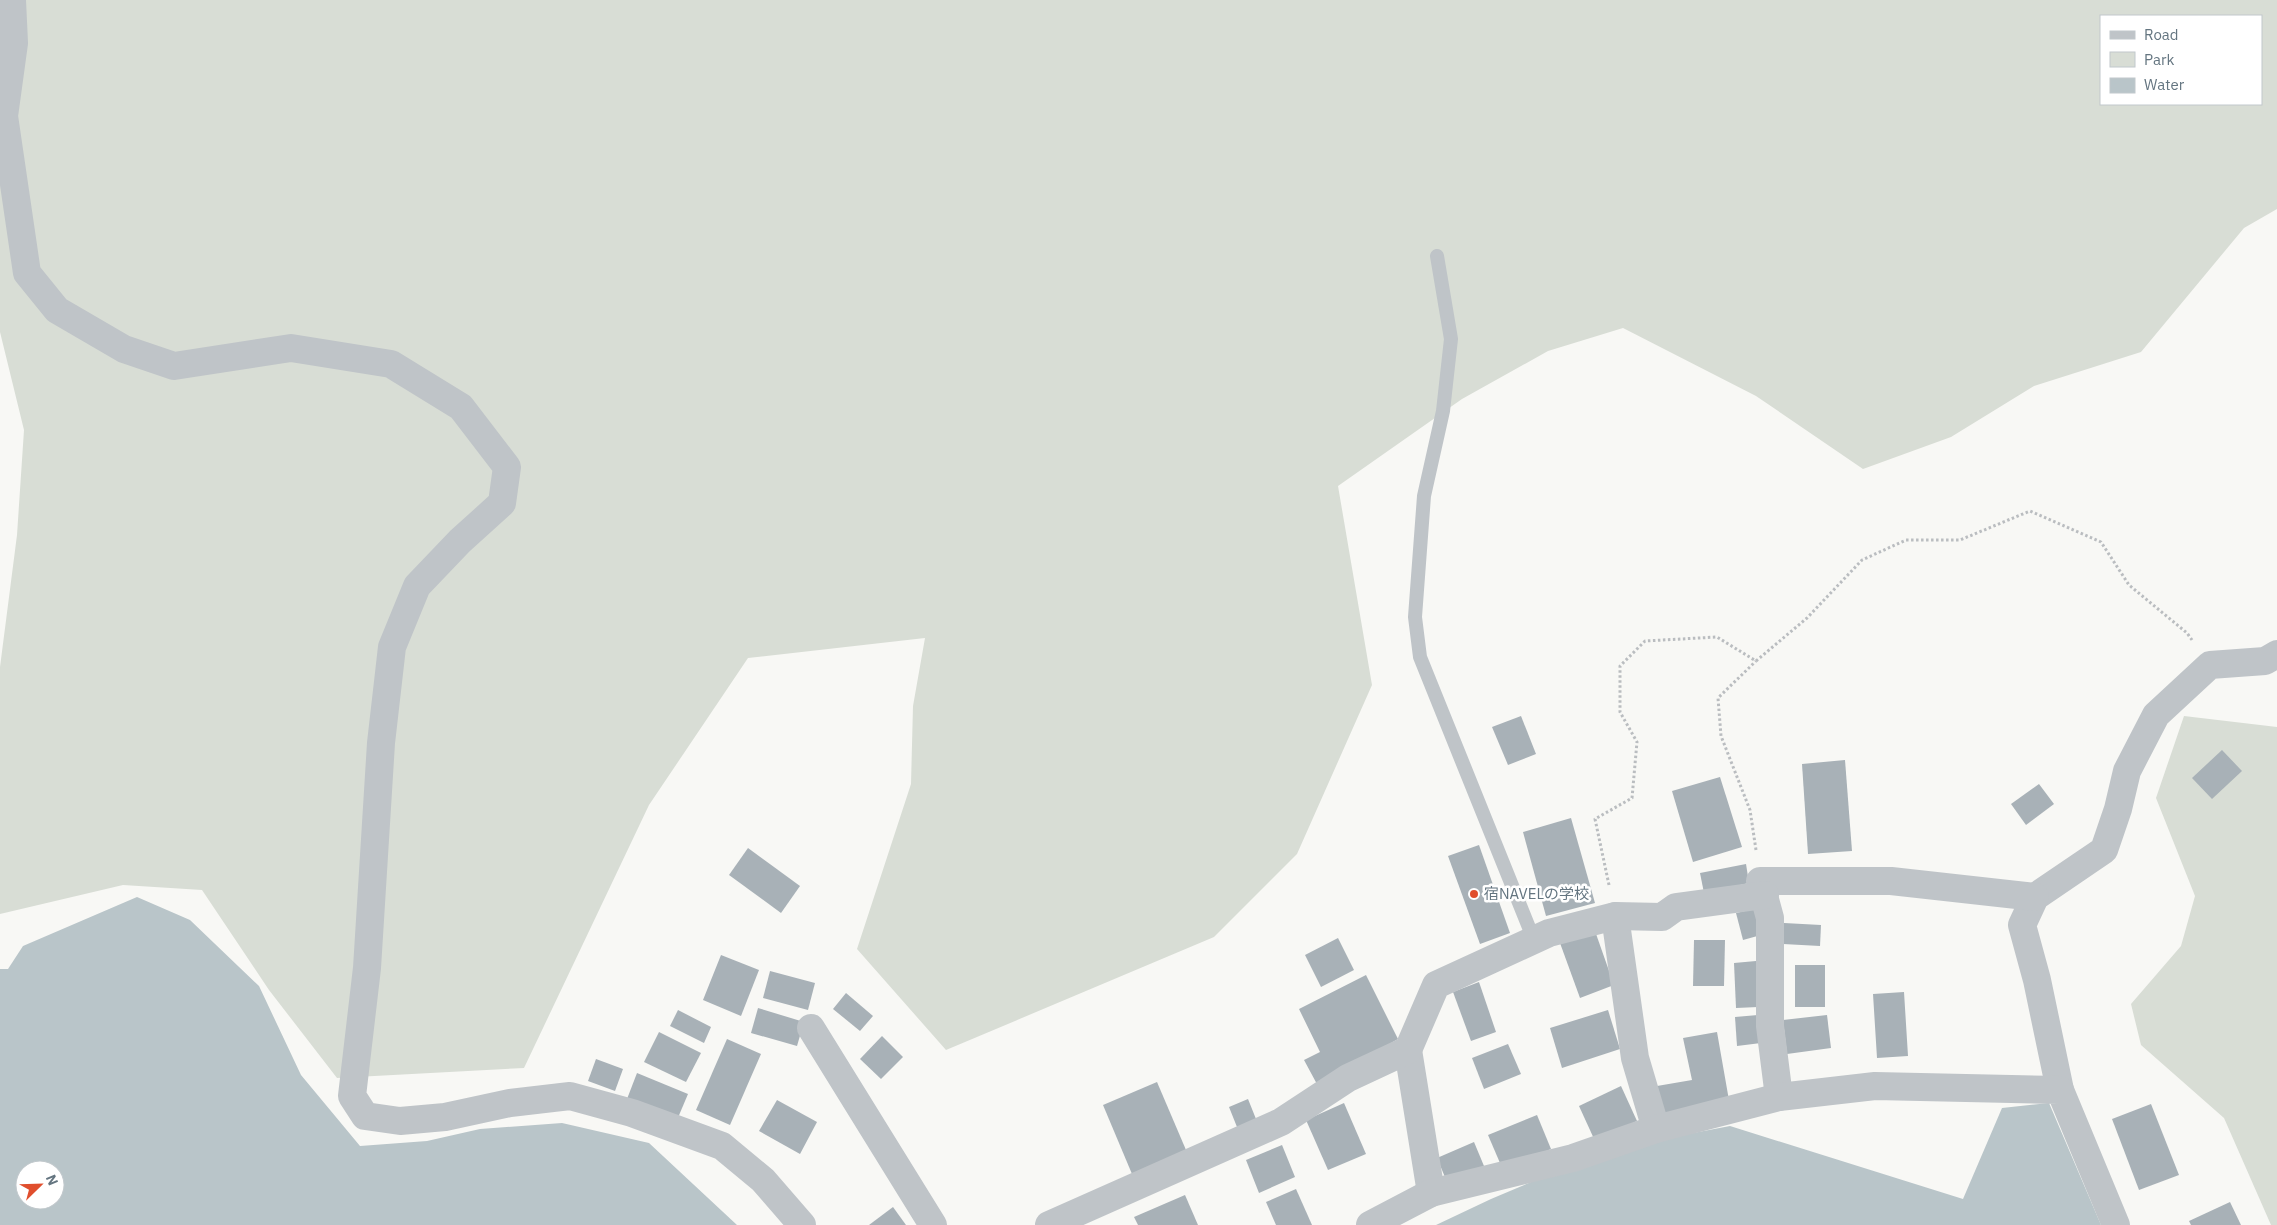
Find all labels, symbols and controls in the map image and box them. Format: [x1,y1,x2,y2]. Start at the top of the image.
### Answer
legend [2100,15,2262,105]
text: Road [2144,25,2179,44]
text: Park [2144,50,2174,69]
text: Water [2144,75,2185,94]
place label: 宿NAVELの学校 [1484,884,1589,903]
marker: 宿NAVELの学校 [1468,888,1480,900]
north arrow [15,1160,65,1210]
text: N [42,1172,62,1188]

